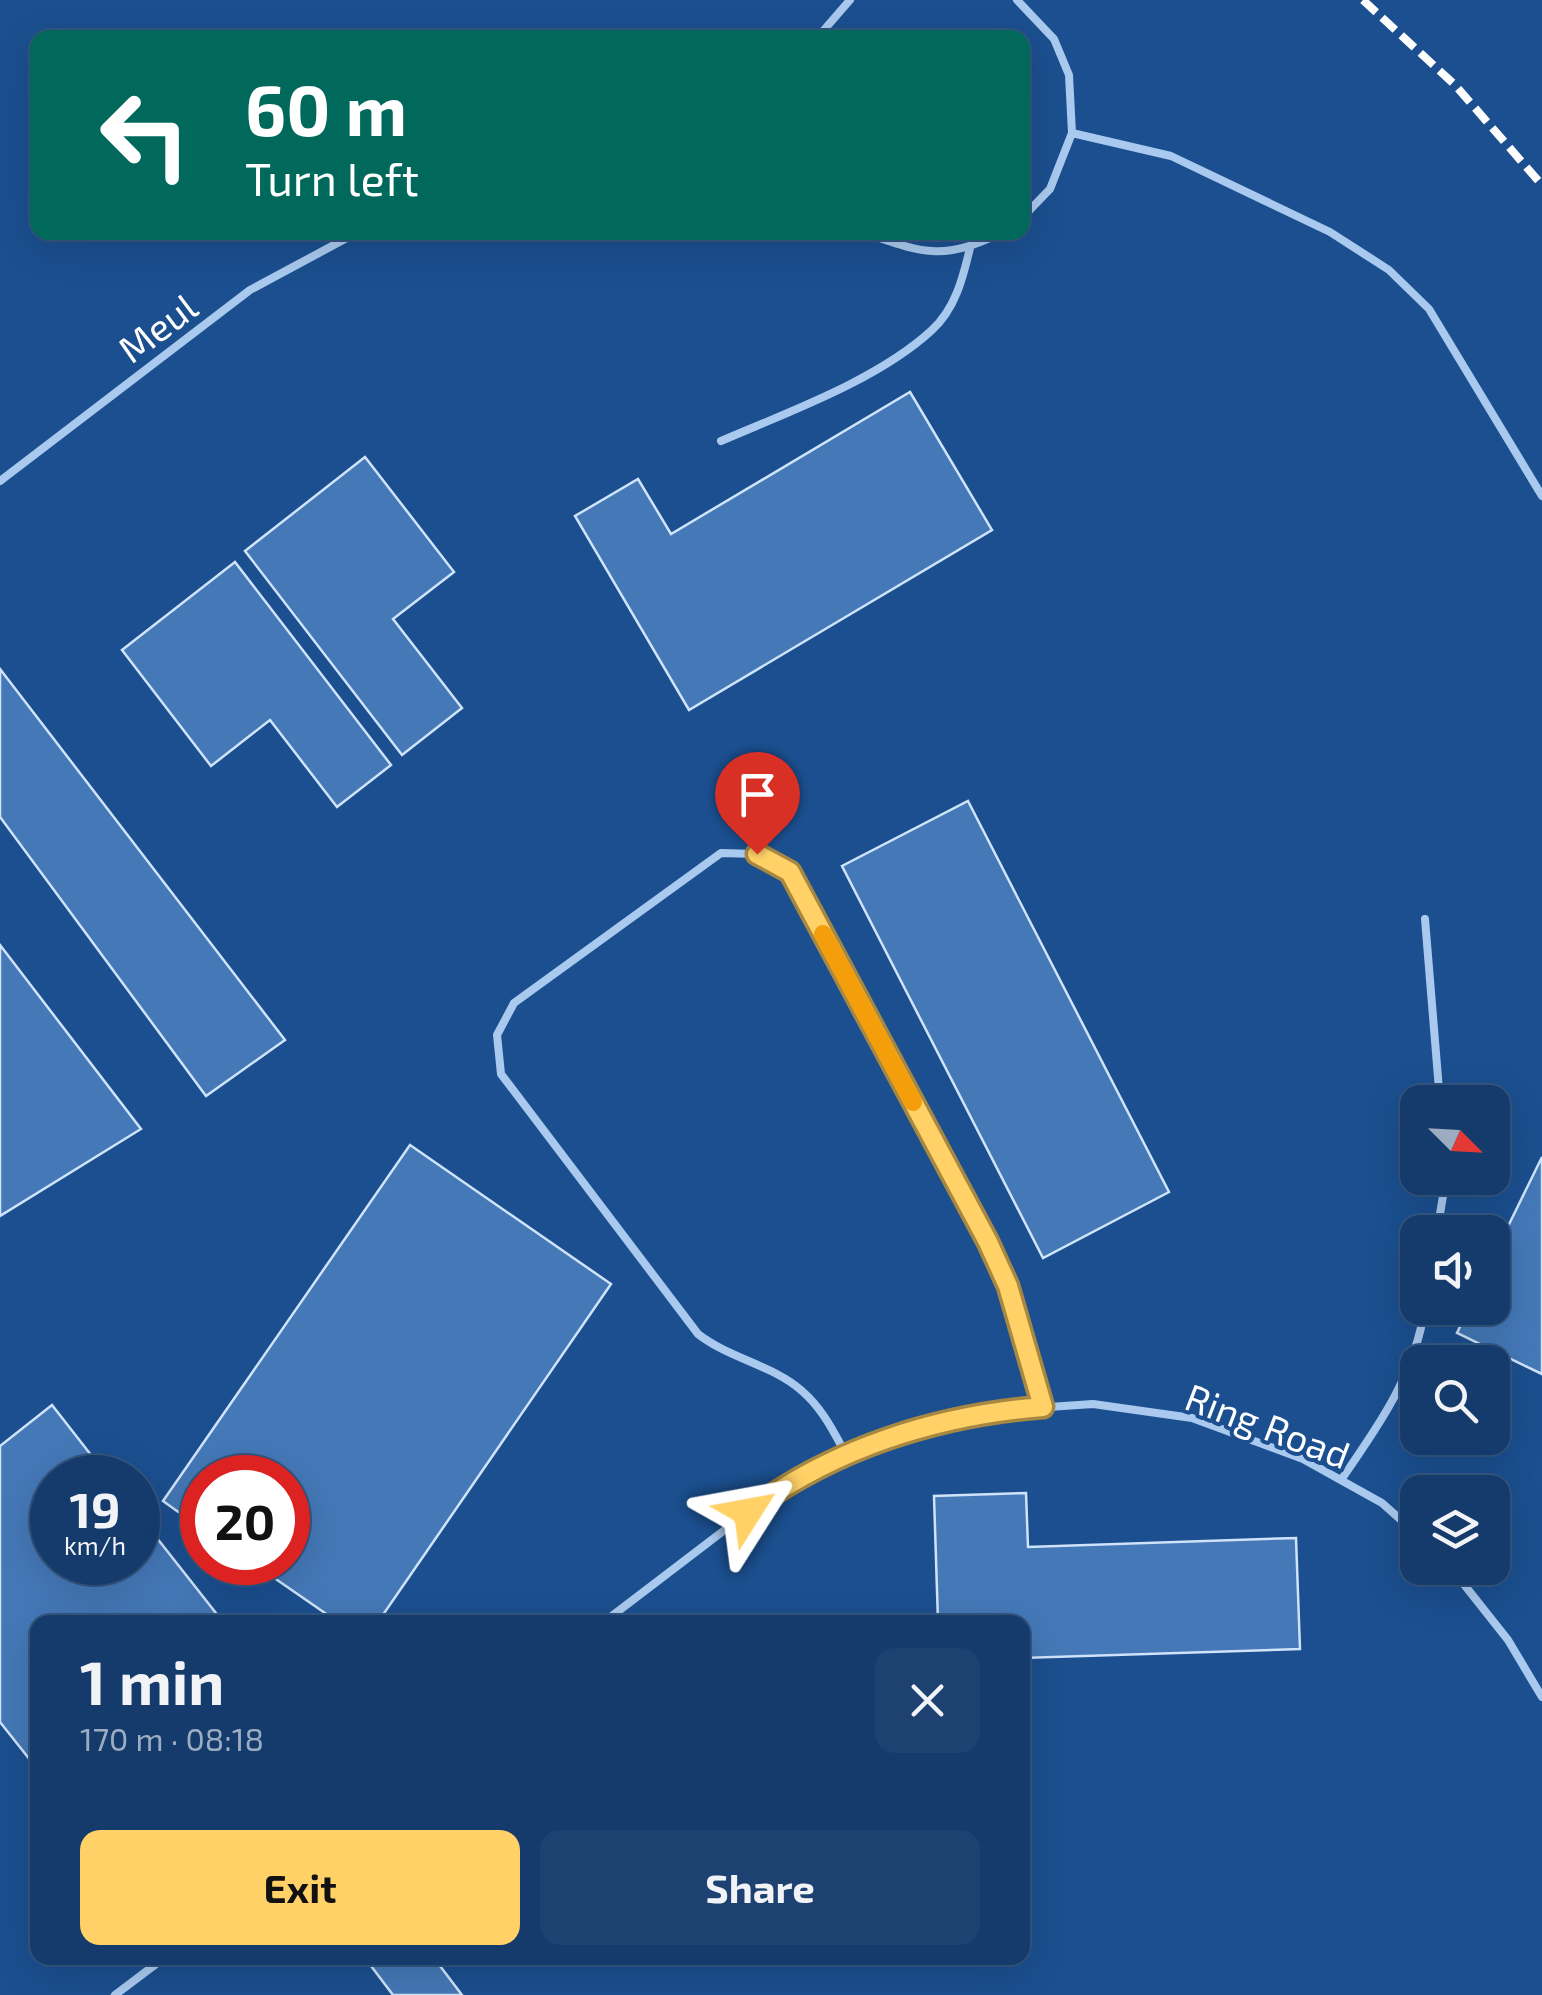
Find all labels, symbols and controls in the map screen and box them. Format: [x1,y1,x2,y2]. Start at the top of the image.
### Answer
text: 60 m [245,66,407,150]
icon: left [80,70,210,200]
text: Turn left [245,151,419,205]
street label: Meul [109,283,205,371]
pin [715,752,800,855]
icon: arrive [730,767,785,822]
north arrow [1400,1085,1510,1195]
map controls [1400,1085,1510,1585]
button: sound [1400,1215,1510,1325]
button: search [1400,1345,1510,1455]
street label: Ring Road [1179,1373,1357,1477]
speed limit sign: 20 [180,1455,310,1585]
position arrow [696,1460,800,1564]
button: layers [1400,1475,1510,1585]
text: 19 [69,1478,121,1538]
text: km/h [64,1530,126,1560]
text: 1 min [80,1645,224,1717]
button: close [875,1648,980,1753]
text: 170 m · 08:18 [80,1719,264,1757]
button: Exit [80,1830,520,1945]
button: Share [540,1830,980,1945]

